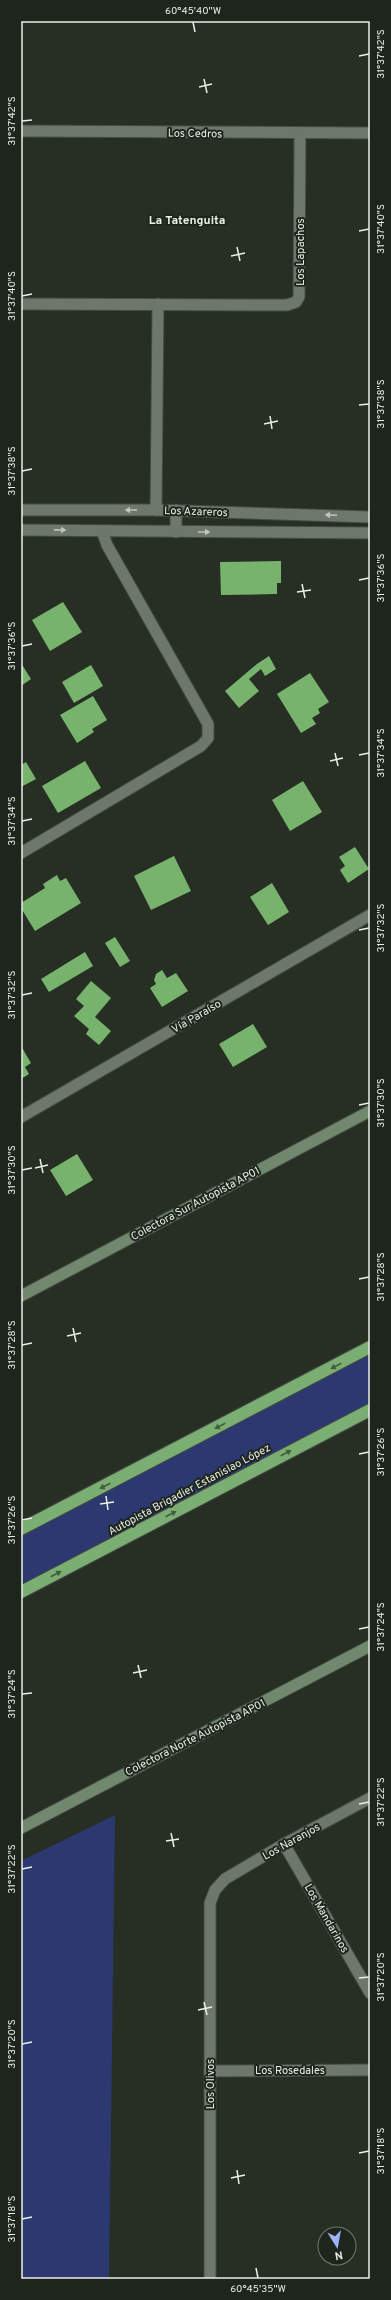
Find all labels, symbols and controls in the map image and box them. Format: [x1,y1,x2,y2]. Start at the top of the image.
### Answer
text: 60°45'40"W [165,5,221,18]
text: 31°37'42"S [375,29,388,79]
text: 31°37'42"S [6,96,19,146]
street label: Los Cedros [168,127,222,141]
text: 31°37'40"S [375,204,388,254]
district label: La Tatenguita [149,213,225,229]
street label: Los Lapachos [294,218,308,286]
text: 31°37'40"S [6,271,19,321]
text: 31°37'38"S [375,379,388,429]
text: 31°37'38"S [6,446,19,496]
street label: Los Azareros [164,504,228,520]
one-way arrow [124,507,137,513]
one-way arrow [324,512,337,518]
one-way arrow [54,527,66,534]
one-way arrow [198,529,211,535]
text: 31°37'36"S [375,553,388,603]
text: 31°37'36"S [6,621,19,671]
text: 31°37'34"S [375,728,388,778]
text: 31°37'34"S [6,796,19,846]
text: 31°37'32"S [375,903,388,953]
text: 31°37'32"S [6,970,19,1020]
street label: Vía Paraíso [169,997,224,1037]
text: 31°37'30"S [375,1078,388,1128]
text: 31°37'30"S [6,1145,19,1195]
street label: Colectora Sur Autopista AP01 [128,1164,263,1244]
text: 31°37'28"S [375,1252,388,1302]
text: 31°37'28"S [6,1320,19,1370]
one-way arrow [330,1362,341,1369]
one-way arrow [215,1423,226,1429]
text: 31°37'26"S [375,1427,388,1477]
street label: Autopista Brigadier Estanislao López [106,1441,273,1539]
one-way arrow [280,1450,292,1457]
one-way arrow [99,1482,111,1489]
text: 31°37'26"S [6,1495,19,1545]
one-way arrow [165,1510,177,1517]
one-way arrow [50,1571,61,1577]
text: 31°37'24"S [375,1602,388,1652]
text: 31°37'24"S [6,1669,19,1719]
street label: Colectora Norte Autopista AP01 [123,1696,268,1779]
text: 31°37'22"S [375,1777,388,1827]
street label: Los Naranjos [260,1820,323,1863]
text: 31°37'22"S [6,1844,19,1894]
street label: Los Mandarinos [301,1881,352,1956]
text: 31°37'20"S [375,1952,388,2002]
text: 31°37'20"S [6,2019,19,2069]
street label: Los Olivos [204,2059,218,2109]
street label: Los Rosedales [255,2064,325,2078]
text: 31°37'18"S [375,2128,388,2174]
text: 31°37'18"S [6,2196,19,2242]
north arrow [317,2226,357,2266]
text: N [334,2247,344,2262]
text: 60°45'35"W [230,2283,286,2296]

